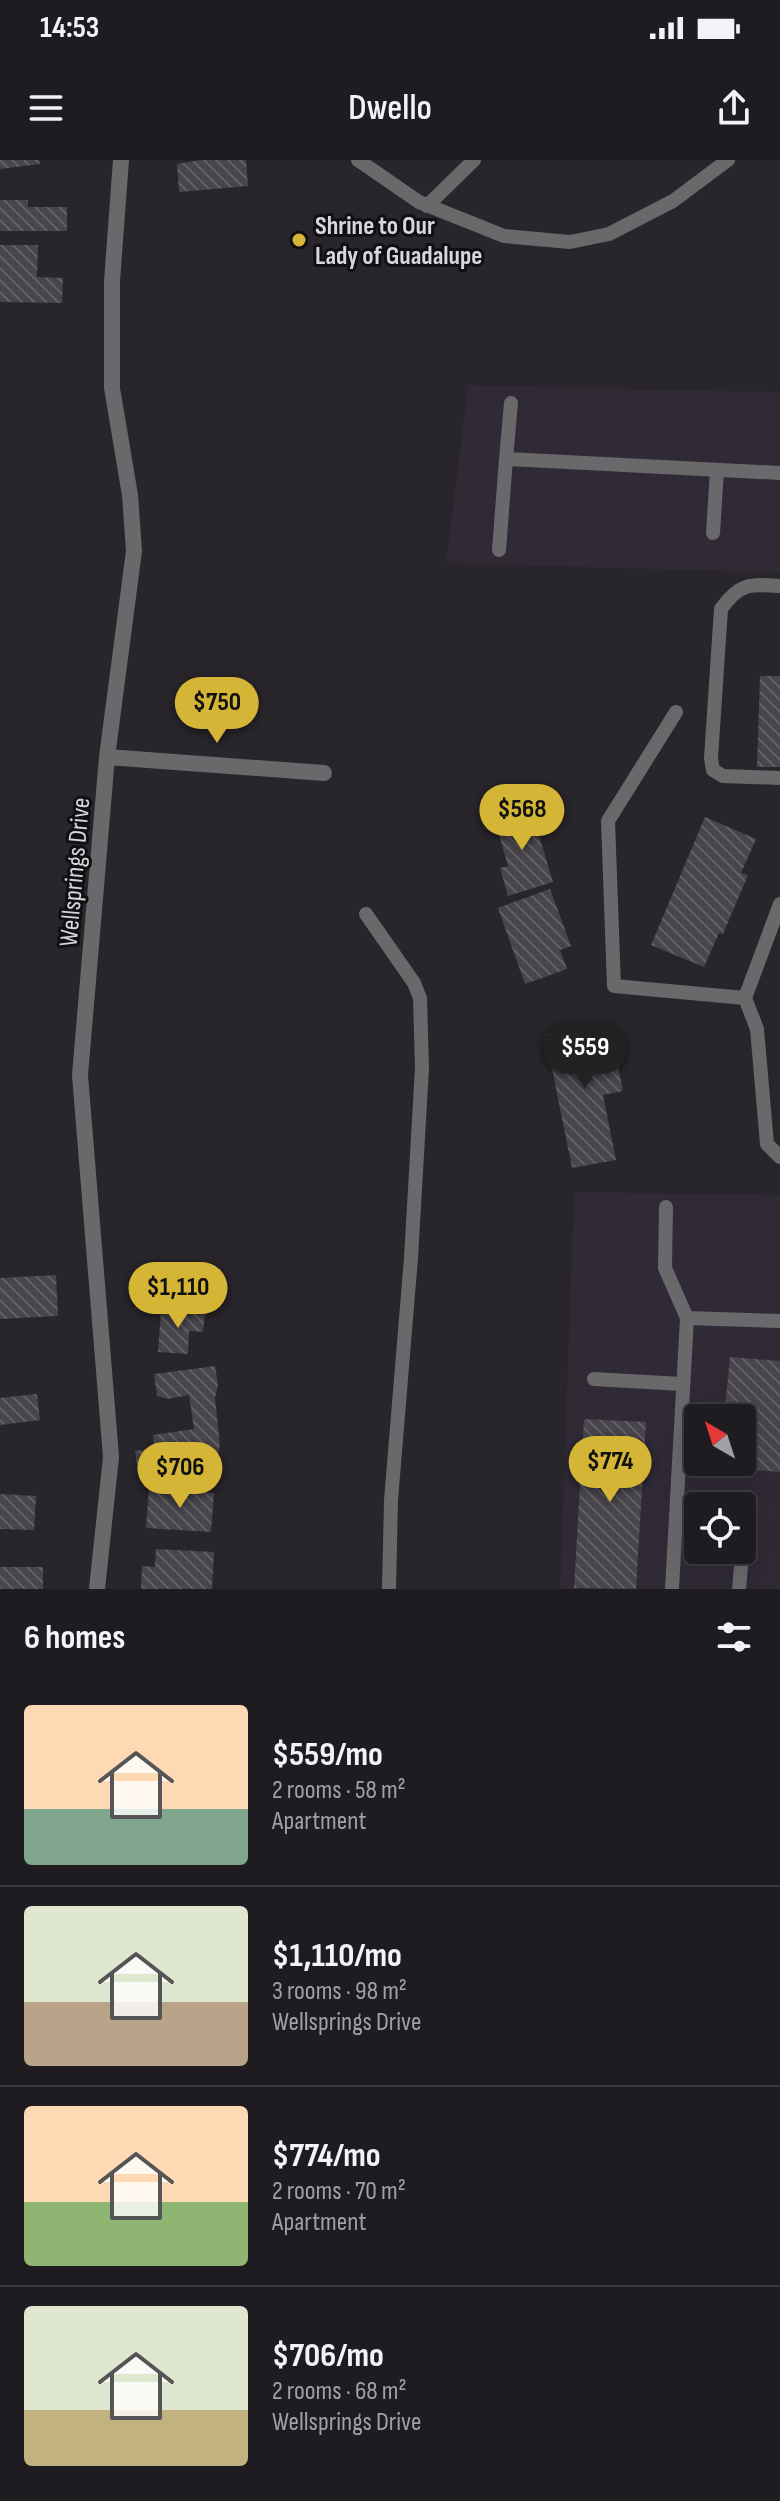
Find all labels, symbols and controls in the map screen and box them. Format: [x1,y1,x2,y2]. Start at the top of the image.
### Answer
text: 14:53 [40,10,99,46]
icon: menu [24,86,68,130]
icon: share [712,86,756,130]
text: Dwello [348,87,432,130]
place label: Shrine to Our Lady of Guadalupe [315,211,482,272]
marker: Shrine to Our Lady of Guadalupe [290,231,308,249]
pin: $750 [170,677,264,745]
text: $750 [193,687,241,718]
pin: $568 [475,784,569,852]
text: $568 [497,794,547,825]
street label: Wellsprings Drive [54,796,97,948]
pin: $559 [538,1022,632,1090]
text: $559 [561,1032,609,1063]
pin: $1,110 [113,1262,243,1330]
text: $1,110 [147,1272,209,1303]
north arrow [684,1404,756,1476]
map controls [684,1404,756,1564]
pin: $774 [563,1436,657,1504]
pin: $706 [133,1442,227,1510]
text: $774 [587,1446,633,1477]
text: $706 [155,1452,205,1483]
button: locate [684,1492,756,1564]
icon: filters [712,1615,756,1659]
text: 6 homes [24,1617,125,1658]
text: $559/mo [272,1734,383,1775]
icon: home [88,1737,184,1833]
text: 2 rooms · 58 m² [272,1775,406,1806]
text: Apartment [272,1806,366,1837]
text: $1,110/mo [272,1935,402,1976]
icon: home [88,1938,184,2034]
text: 3 rooms · 98 m² [272,1976,407,2007]
text: Wellsprings Drive [272,2007,421,2038]
text: $774/mo [272,2135,381,2176]
icon: home [88,2138,184,2234]
text: 2 rooms · 70 m² [272,2176,406,2207]
text: Apartment [272,2207,366,2238]
text: $706/mo [272,2335,384,2376]
icon: home [88,2338,184,2434]
text: 2 rooms · 68 m² [272,2376,407,2407]
text: Wellsprings Drive [272,2407,421,2438]

